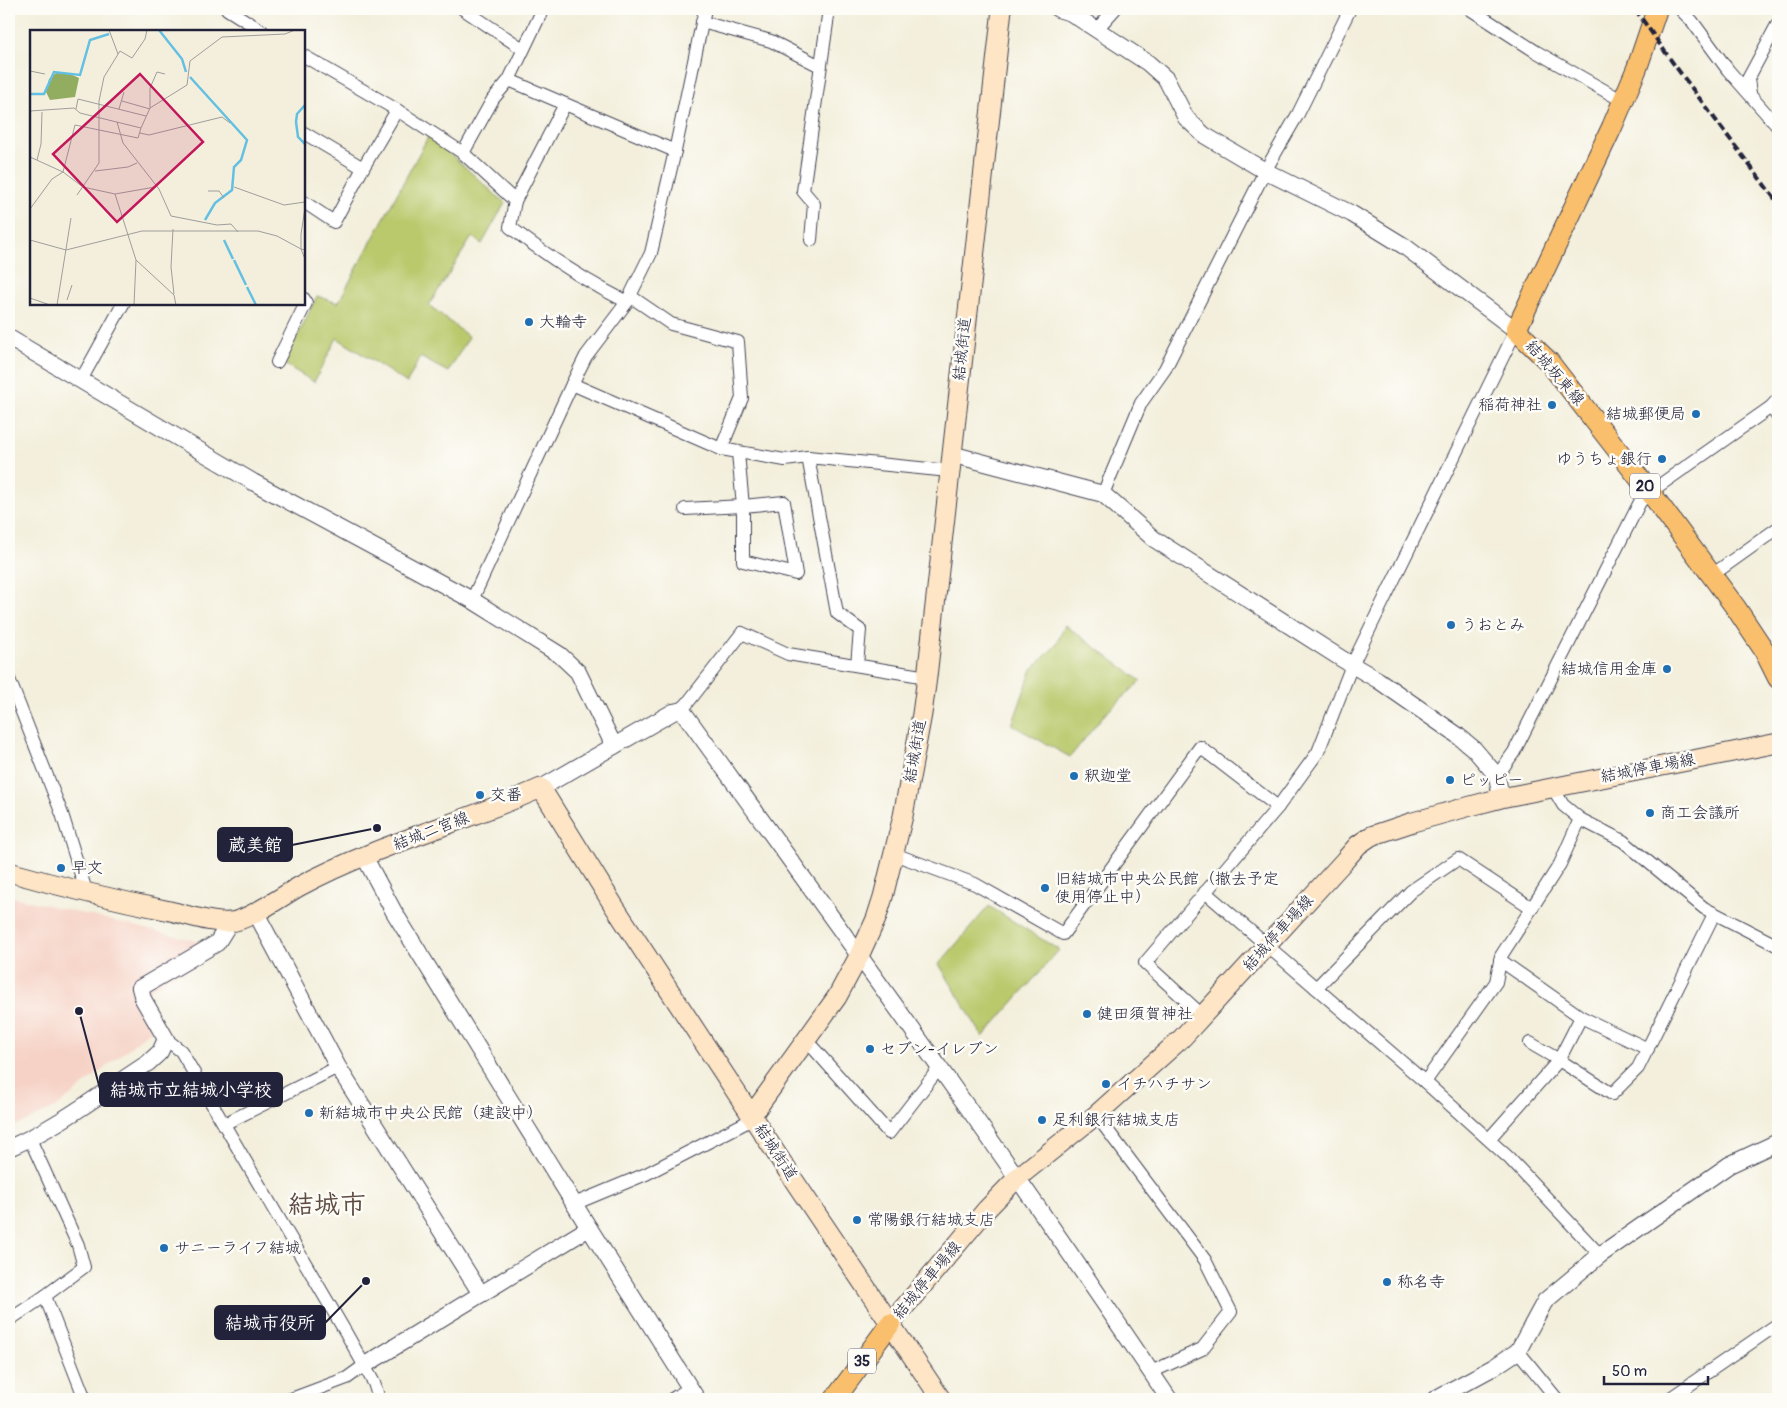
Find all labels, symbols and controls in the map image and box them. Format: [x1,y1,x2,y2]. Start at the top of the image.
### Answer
inset map [30,30,305,305]
place label: 大輪寺 [539,312,587,332]
marker: 大輪寺 [523,316,535,328]
street label: 結城街道 [949,316,975,382]
street label: 結城坂東線 [1521,336,1589,410]
place label: 稲荷神社 [1478,395,1542,415]
marker: 稲荷神社 [1546,399,1558,411]
place label: 結城郵便局 [1606,404,1686,424]
marker: 結城郵便局 [1690,408,1702,420]
place label: ゆうちょ銀行 [1556,449,1652,469]
marker: ゆうちょ銀行 [1656,453,1668,465]
road number: 20 [1630,474,1660,498]
place label: うおとみ [1461,615,1525,635]
marker: うおとみ [1445,619,1457,631]
place label: 結城信用金庫 [1561,659,1657,679]
marker: 結城信用金庫 [1661,663,1673,675]
street label: 結城街道 [900,718,930,784]
street label: 結城停車場線 [1599,749,1697,787]
place label: 釈迦堂 [1084,766,1132,786]
marker: 釈迦堂 [1068,770,1080,782]
place label: ピッピー [1460,770,1523,790]
marker: ピッピー [1444,774,1456,786]
place label: 交番 [490,785,522,805]
marker: 交番 [474,789,486,801]
place label: 商工会議所 [1660,803,1740,823]
street label: 結城二宮線 [390,807,472,855]
marker: 商工会議所 [1644,807,1656,819]
callout: 蔵美館 [218,828,292,861]
text: 蔵美館 [228,834,282,857]
place label: 早文 [71,858,103,878]
marker: 早文 [55,862,67,874]
place label: 旧結城市中央公民館（撤去予定 使用停止中） [1055,869,1279,907]
marker: 旧結城市中央公民館（撤去予定 使用停止中） [1039,882,1051,894]
street label: 結城停車場線 [1238,891,1318,975]
place label: 健田須賀神社 [1097,1004,1193,1024]
marker: 健田須賀神社 [1081,1008,1093,1020]
place label: セブン-イレブン [880,1039,999,1059]
marker: セブン-イレブン [864,1043,876,1055]
callout: 結城市立結城小学校 [100,1073,282,1106]
place label: イチハチサン [1116,1074,1212,1094]
marker: イチハチサン [1100,1078,1112,1090]
text: 結城市立結城小学校 [110,1079,272,1102]
place label: 新結城市中央公民館（建設中） [319,1103,543,1123]
marker: 新結城市中央公民館（建設中） [303,1107,315,1119]
place label: 足利銀行結城支店 [1052,1110,1180,1130]
marker: 足利銀行結城支店 [1036,1114,1048,1126]
street label: 結城街道 [750,1120,802,1184]
district label: 結城市 [288,1189,366,1221]
place label: 常陽銀行結城支店 [867,1210,995,1230]
marker: 常陽銀行結城支店 [851,1214,863,1226]
street label: 結城停車場線 [888,1237,966,1323]
place label: サニーライフ結城 [174,1238,301,1258]
marker: サニーライフ結城 [158,1242,170,1254]
place label: 称名寺 [1397,1272,1445,1292]
marker: 称名寺 [1381,1276,1393,1288]
callout: 結城市役所 [215,1306,325,1339]
text: 結城市役所 [225,1312,315,1335]
road number: 35 [848,1348,876,1374]
scale bar [1604,1353,1708,1385]
text: 50 m [1612,1362,1647,1381]

